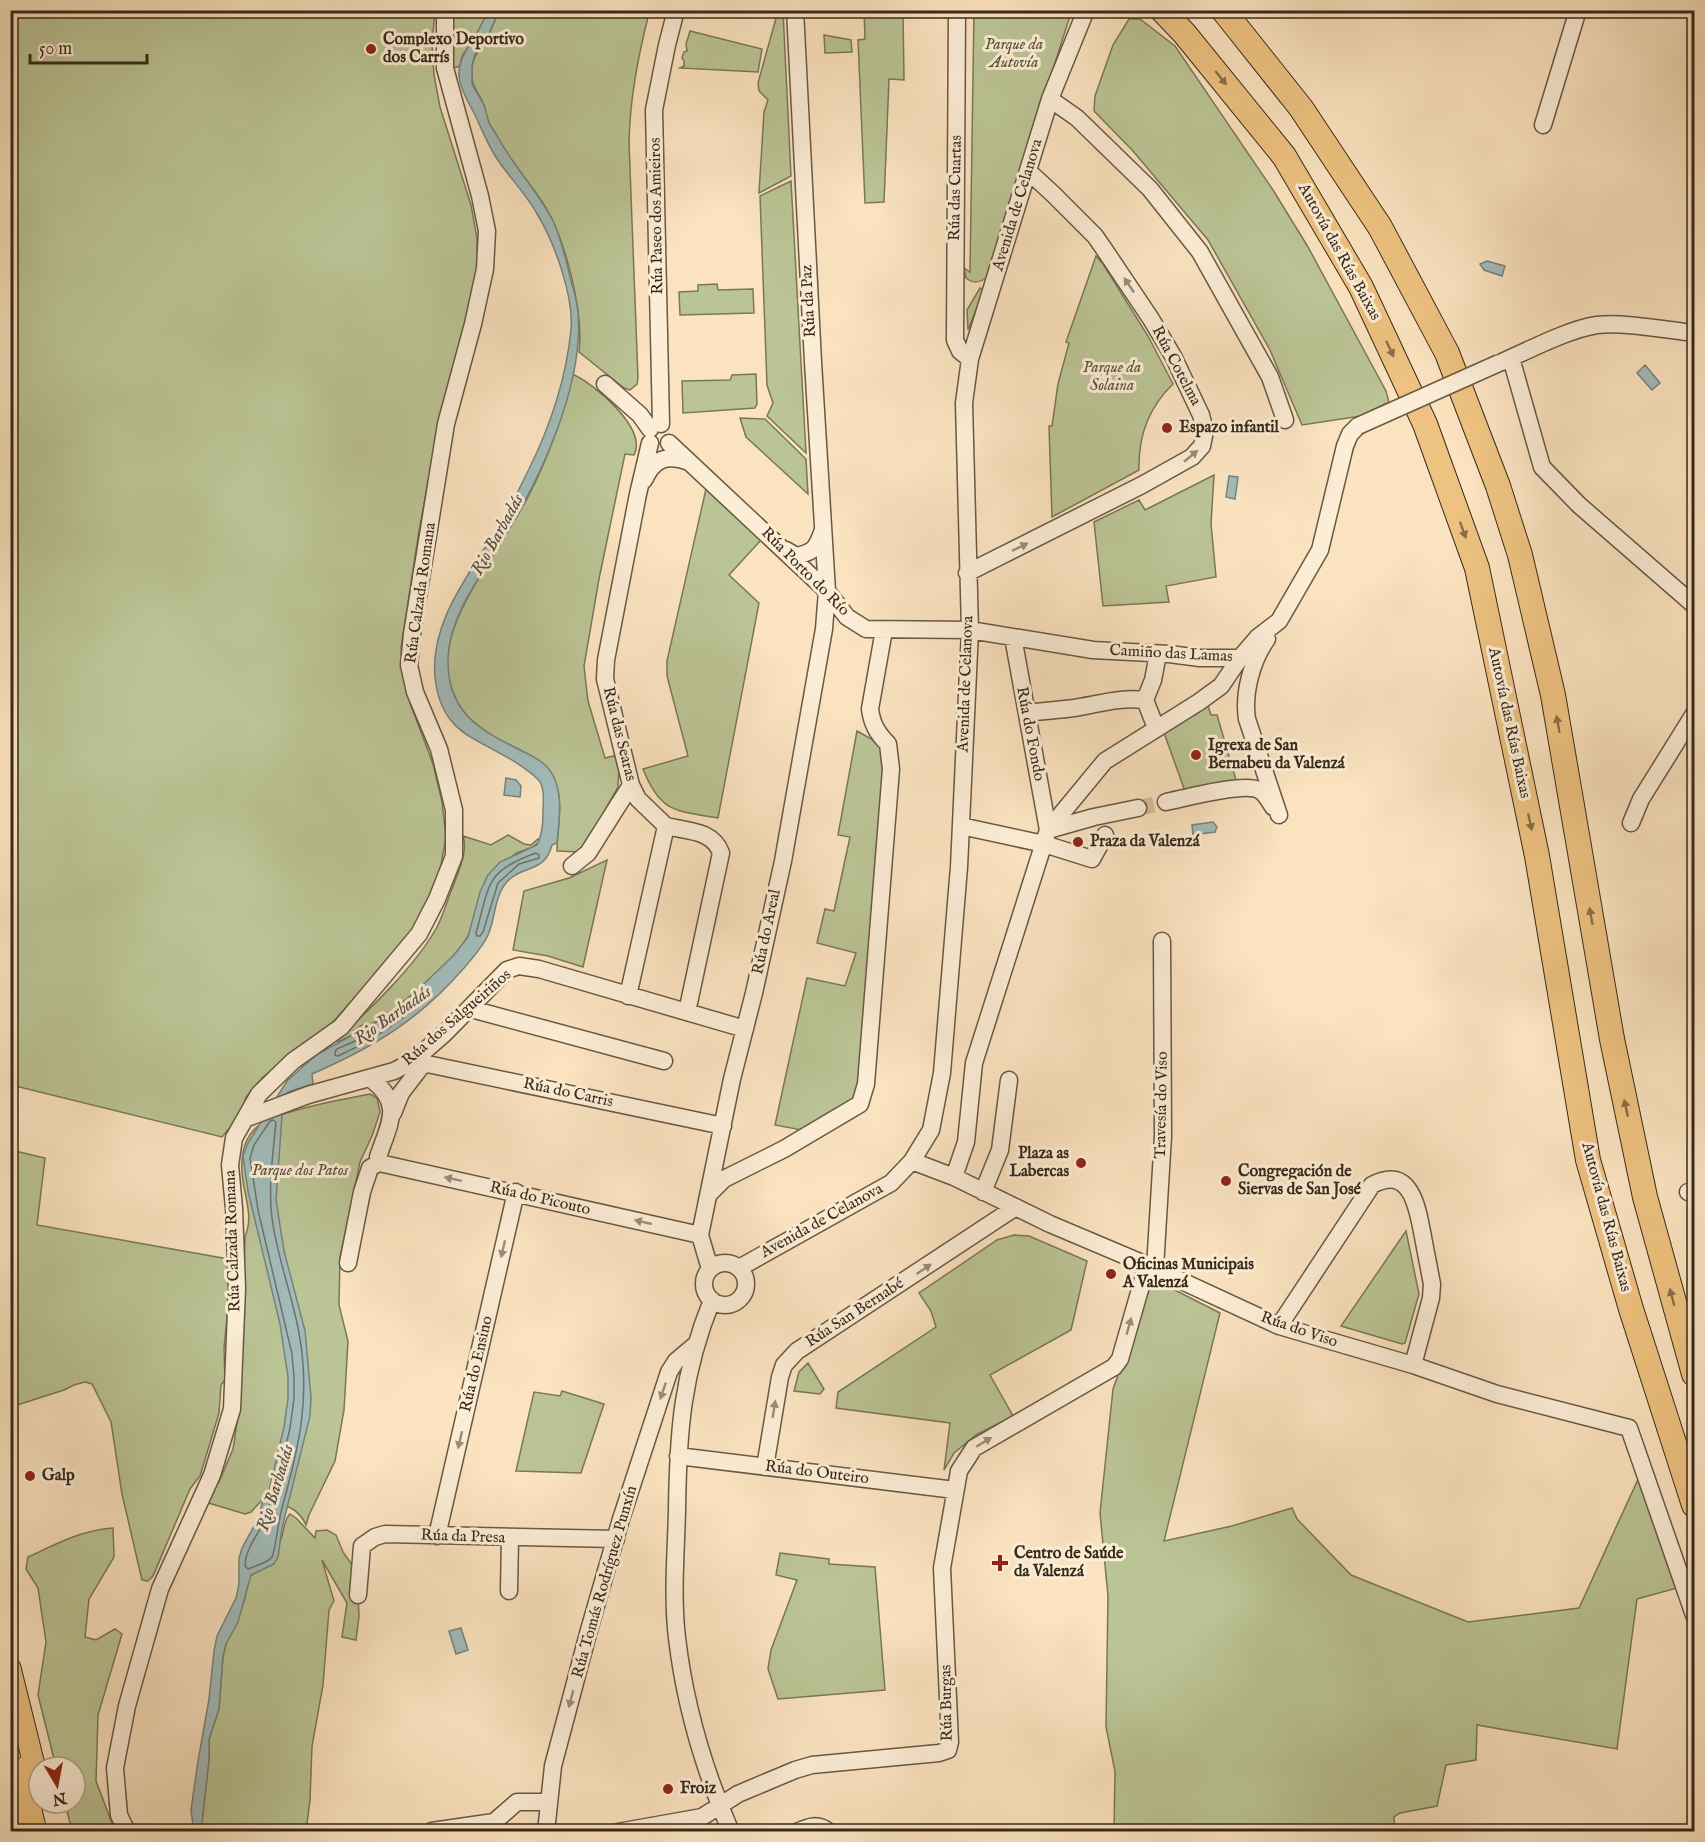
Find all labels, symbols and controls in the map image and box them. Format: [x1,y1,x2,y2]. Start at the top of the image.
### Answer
scale bar [30,27,147,65]
place label: Complexo Deportivo dos Carrís [383,30,524,68]
park label: Parque da Autovía [985,35,1043,73]
text: 50 m [39,38,72,61]
marker: Complexo Deportivo dos Carrís [364,42,378,56]
one-way arrow [1214,70,1227,86]
street label: Rúa das Cuartas [945,135,967,241]
street label: Rúa Paseo dos Amieiros [646,137,668,295]
street label: Avenida de Celanova [988,137,1048,274]
street label: Autovía das Rías Baixas [1292,179,1385,324]
street label: Rúa da Paz [797,264,821,338]
one-way arrow [1123,278,1135,294]
street label: Rúa Cotelma [1147,323,1205,409]
one-way arrow [1386,341,1395,358]
park label: Parque da Solaina [1083,358,1141,396]
place label: Espazo infantil [1179,418,1280,438]
marker: Espazo infantil [1160,421,1174,435]
one-way arrow [1183,449,1199,462]
water label: Rio Barbadás [466,490,530,580]
street label: Rúa Calzada Romana [401,521,441,665]
one-way arrow [1458,521,1468,539]
street label: Rúa Porto do Río [756,523,854,621]
one-way arrow [1011,543,1028,552]
street label: Avenida de Celanova [954,615,978,754]
street label: Camiño das Lamas [1109,641,1234,667]
street label: Autovía das Rías Baixas [1483,645,1535,801]
street label: Rúa das Searas [598,685,640,783]
street label: Rúa do Fondo [1011,685,1049,783]
one-way arrow [1553,714,1562,733]
place label: Igrexa de San Bernabeu da Valenzá [1208,736,1346,774]
marker: Igrexa de San Bernabeu da Valenzá [1189,748,1203,762]
one-way arrow [1526,813,1535,832]
place label: Praza da Valenzá [1090,832,1201,852]
marker: Praza da Valenzá [1071,835,1085,849]
street label: Rúa do Areal [748,887,786,977]
one-way arrow [1586,907,1595,926]
street label: Rúa dos Salgueiriños [398,965,516,1071]
water label: Rio Barbadás [350,981,437,1051]
street label: Travesía do Viso [1151,1051,1173,1159]
street label: Rúa do Carris [521,1074,615,1112]
one-way arrow [1621,1098,1630,1117]
street label: Autovía das Rías Baixas [1576,1139,1636,1294]
place label: Plaza as Labercas [1010,1144,1069,1182]
marker: Plaza as Labercas [1074,1156,1088,1170]
park label: Parque dos Patos [252,1161,349,1181]
place label: Congregación de Siervas de San José [1238,1162,1362,1200]
street label: Rúa Calzada Romana [221,1169,245,1312]
one-way arrow [443,1174,462,1183]
marker: Congregación de Siervas de San José [1219,1174,1233,1188]
street label: Rúa do Picouto [488,1178,593,1220]
street label: Avenida de Celanova [756,1179,887,1263]
one-way arrow [634,1217,653,1227]
one-way arrow [497,1240,507,1259]
place label: Oficinas Municipais A Valenzá [1122,1255,1254,1293]
one-way arrow [916,1264,932,1275]
marker: Oficinas Municipais A Valenzá [1104,1267,1118,1281]
street label: Rúa San Bernabé [802,1274,908,1352]
one-way arrow [1667,1288,1676,1306]
street label: Rúa do Viso [1258,1307,1341,1353]
street label: Rúa do Ensino [456,1314,498,1414]
one-way arrow [1125,1317,1135,1335]
one-way arrow [657,1382,667,1400]
one-way arrow [770,1400,779,1419]
one-way arrow [454,1430,464,1449]
one-way arrow [976,1437,992,1448]
water label: Rio Barbadás [252,1441,300,1534]
street label: Rúa do Outeiro [764,1457,871,1489]
place label: Galp [42,1466,75,1486]
marker: Galp [23,1469,37,1483]
street label: Rúa Tomás Rodríguez Punxín [568,1483,642,1681]
street label: Rúa da Presa [420,1526,506,1548]
place label: Centro de Saúde da Valenzá [1014,1544,1124,1582]
marker: Centro de Saúde da Valenzá [991,1554,1009,1572]
street label: Rúa Burgas [936,1664,958,1742]
one-way arrow [566,1690,575,1708]
north arrow [27,1755,87,1815]
place label: Froiz [680,1779,717,1799]
marker: Froiz [661,1782,675,1796]
text: N [51,1787,69,1809]

